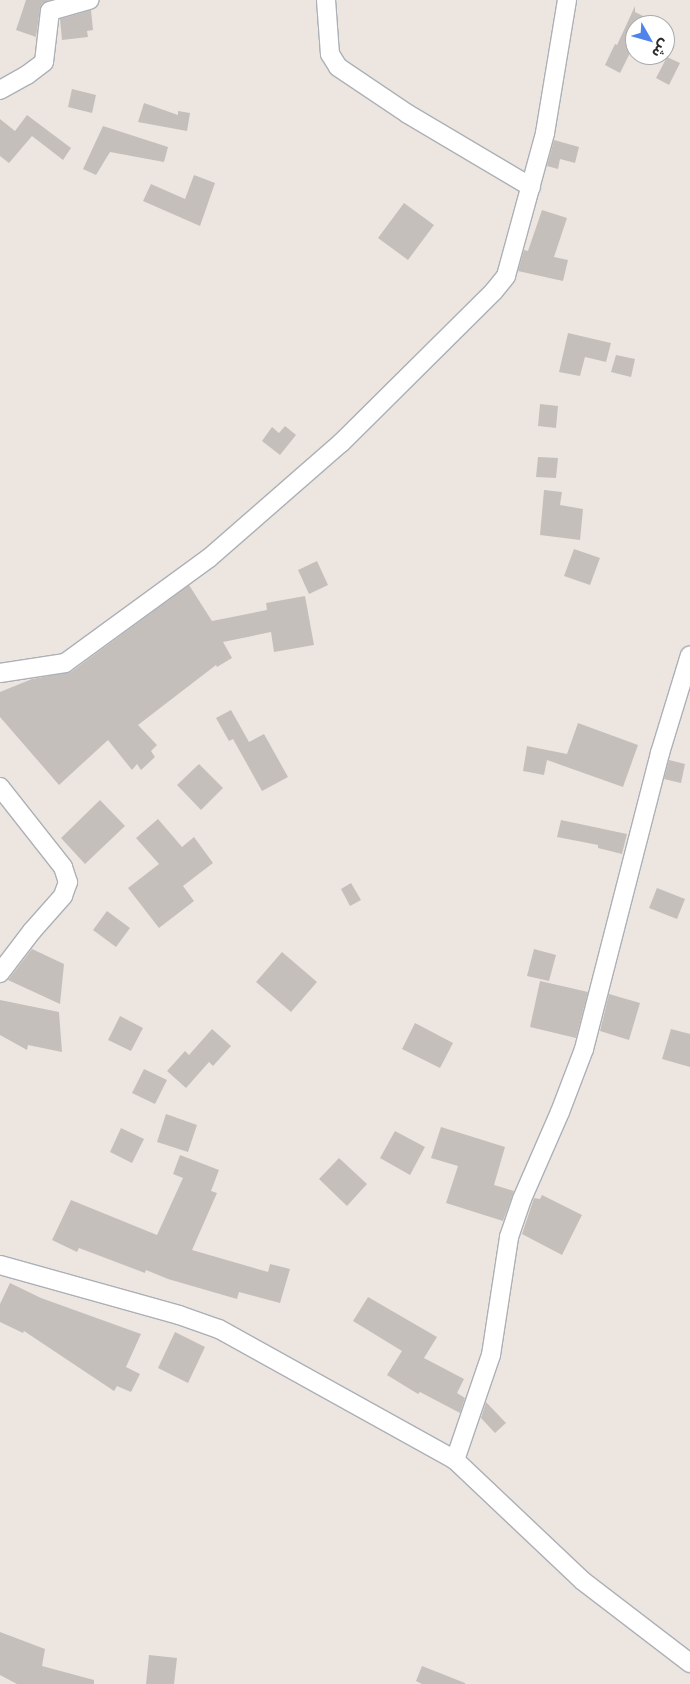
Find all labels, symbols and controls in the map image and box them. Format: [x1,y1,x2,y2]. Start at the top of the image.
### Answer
north arrow [625,15,675,65]
text: ش [649,36,674,62]

